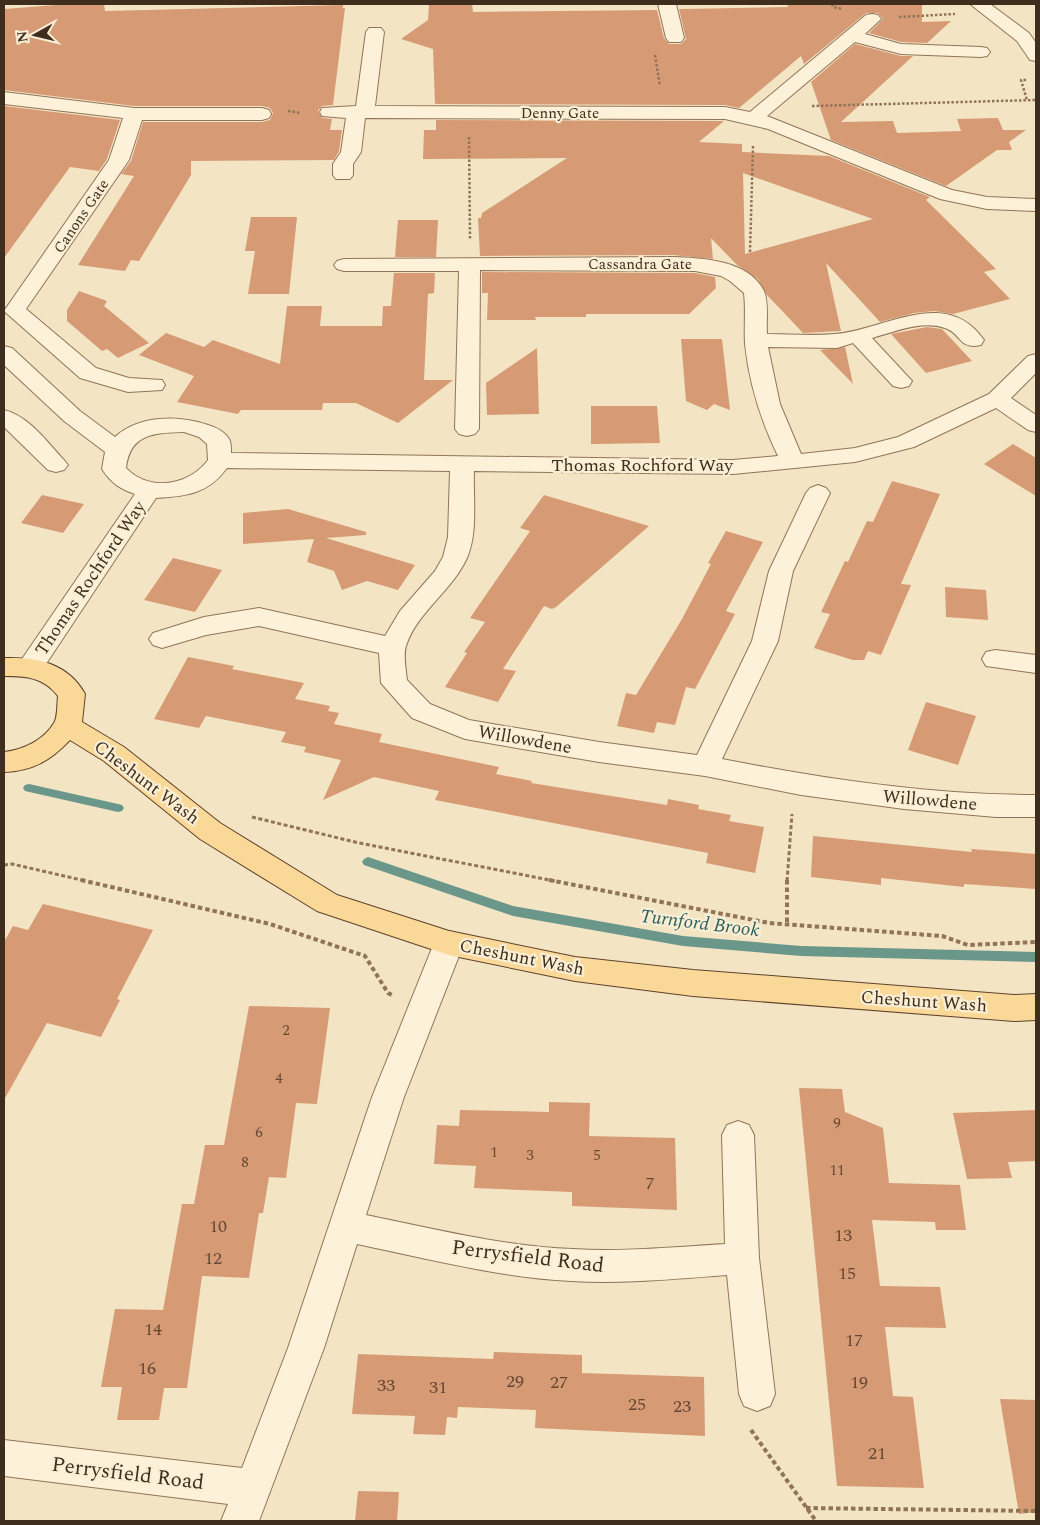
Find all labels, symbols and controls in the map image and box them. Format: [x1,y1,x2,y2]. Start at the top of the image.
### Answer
north arrow [10,10,60,60]
text: N [11,30,34,44]
street label: Denny Gate [521,102,599,125]
street label: Canons Gate [48,174,115,258]
street label: Cassandra Gate [588,253,692,276]
street label: Thomas Rochford Way [551,452,734,479]
street label: Thomas Rochford Way [28,494,153,661]
street label: Willowdene [476,718,574,761]
street label: Cheshunt Wash [88,734,205,831]
street label: Willowdene [881,783,978,818]
water label: Turnford Brook [638,902,761,945]
street label: Cheshunt Wash [457,932,586,983]
street label: Cheshunt Wash [860,984,988,1019]
house number: 2 [282,1019,290,1042]
house number: 4 [275,1067,283,1090]
house number: 9 [833,1112,841,1135]
house number: 6 [255,1121,263,1144]
house number: 1 [490,1141,498,1164]
house number: 3 [526,1144,534,1167]
house number: 5 [593,1144,601,1167]
house number: 8 [241,1151,249,1174]
house number: 11 [829,1159,845,1182]
house number: 7 [646,1170,655,1197]
house number: 10 [209,1213,227,1240]
house number: 13 [834,1222,852,1249]
street label: Perrysfield Road [450,1232,606,1282]
house number: 12 [204,1245,222,1272]
house number: 15 [838,1260,856,1287]
house number: 14 [144,1316,162,1343]
house number: 17 [845,1327,863,1354]
house number: 16 [138,1355,156,1382]
house number: 29 [506,1368,524,1395]
house number: 27 [550,1369,568,1396]
house number: 19 [850,1369,868,1396]
house number: 33 [377,1372,395,1399]
house number: 31 [429,1374,447,1401]
house number: 25 [628,1391,646,1418]
house number: 23 [673,1393,691,1420]
house number: 21 [868,1440,886,1467]
street label: Perrysfield Road [50,1449,206,1499]

